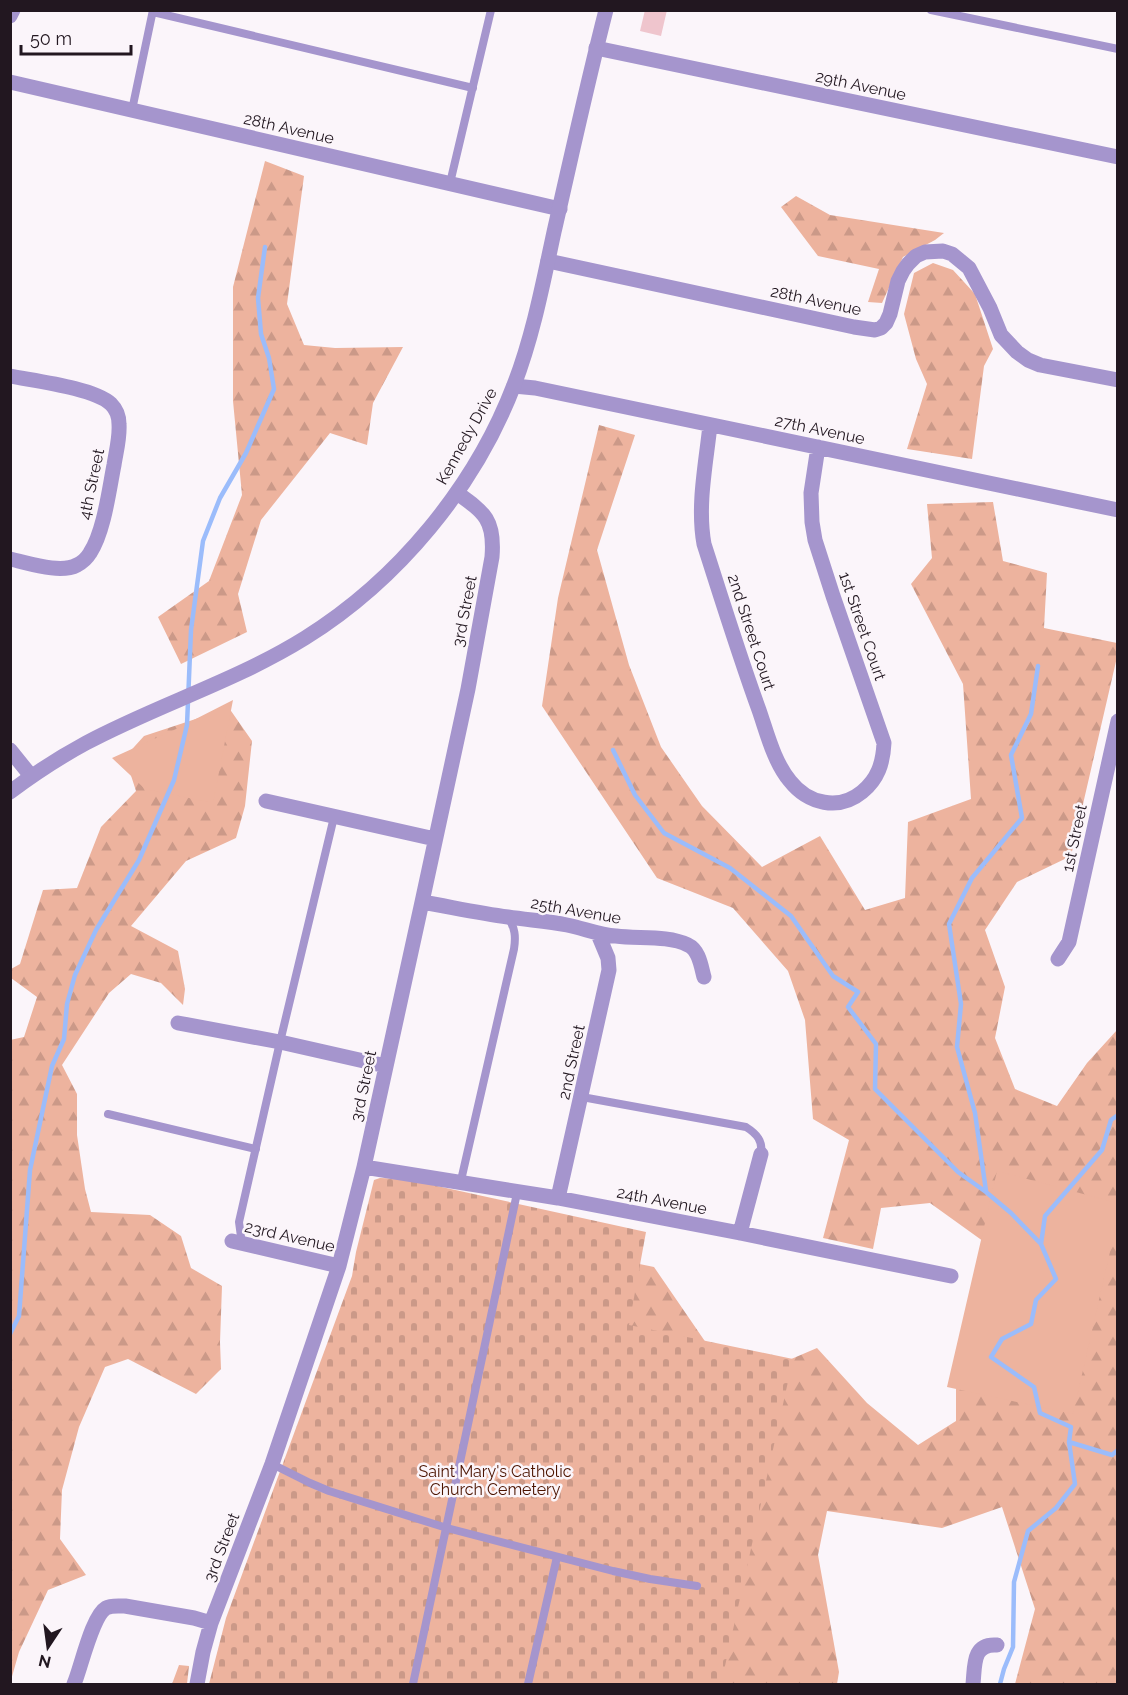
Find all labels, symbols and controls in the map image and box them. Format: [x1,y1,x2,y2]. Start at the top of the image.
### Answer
scale bar [21,18,130,56]
text: 50 m [30,28,72,49]
street label: 29th Avenue [814,67,908,104]
street label: 28th Avenue [242,109,336,148]
street label: 28th Avenue [769,282,863,319]
street label: Kennedy Drive [432,385,501,488]
street label: 27th Avenue [773,411,867,448]
street label: 4th Street [75,446,108,521]
street label: 1st Street Court [835,569,890,683]
street label: 2nd Street Court [724,572,779,693]
street label: 3rd Street [448,573,481,648]
street label: 1st Street [1058,802,1091,874]
street label: 25th Avenue [529,893,623,928]
street label: 2nd Street [554,1022,589,1101]
street label: 3rd Street [347,1048,380,1123]
street label: 24th Avenue [615,1182,709,1219]
street label: 23rd Avenue [243,1217,337,1256]
park label: Saint Mary's Catholic Church Cemetery [419,1462,572,1499]
street label: 3rd Street [200,1509,244,1584]
north arrow [18,1617,78,1677]
text: N [37,1650,53,1672]

